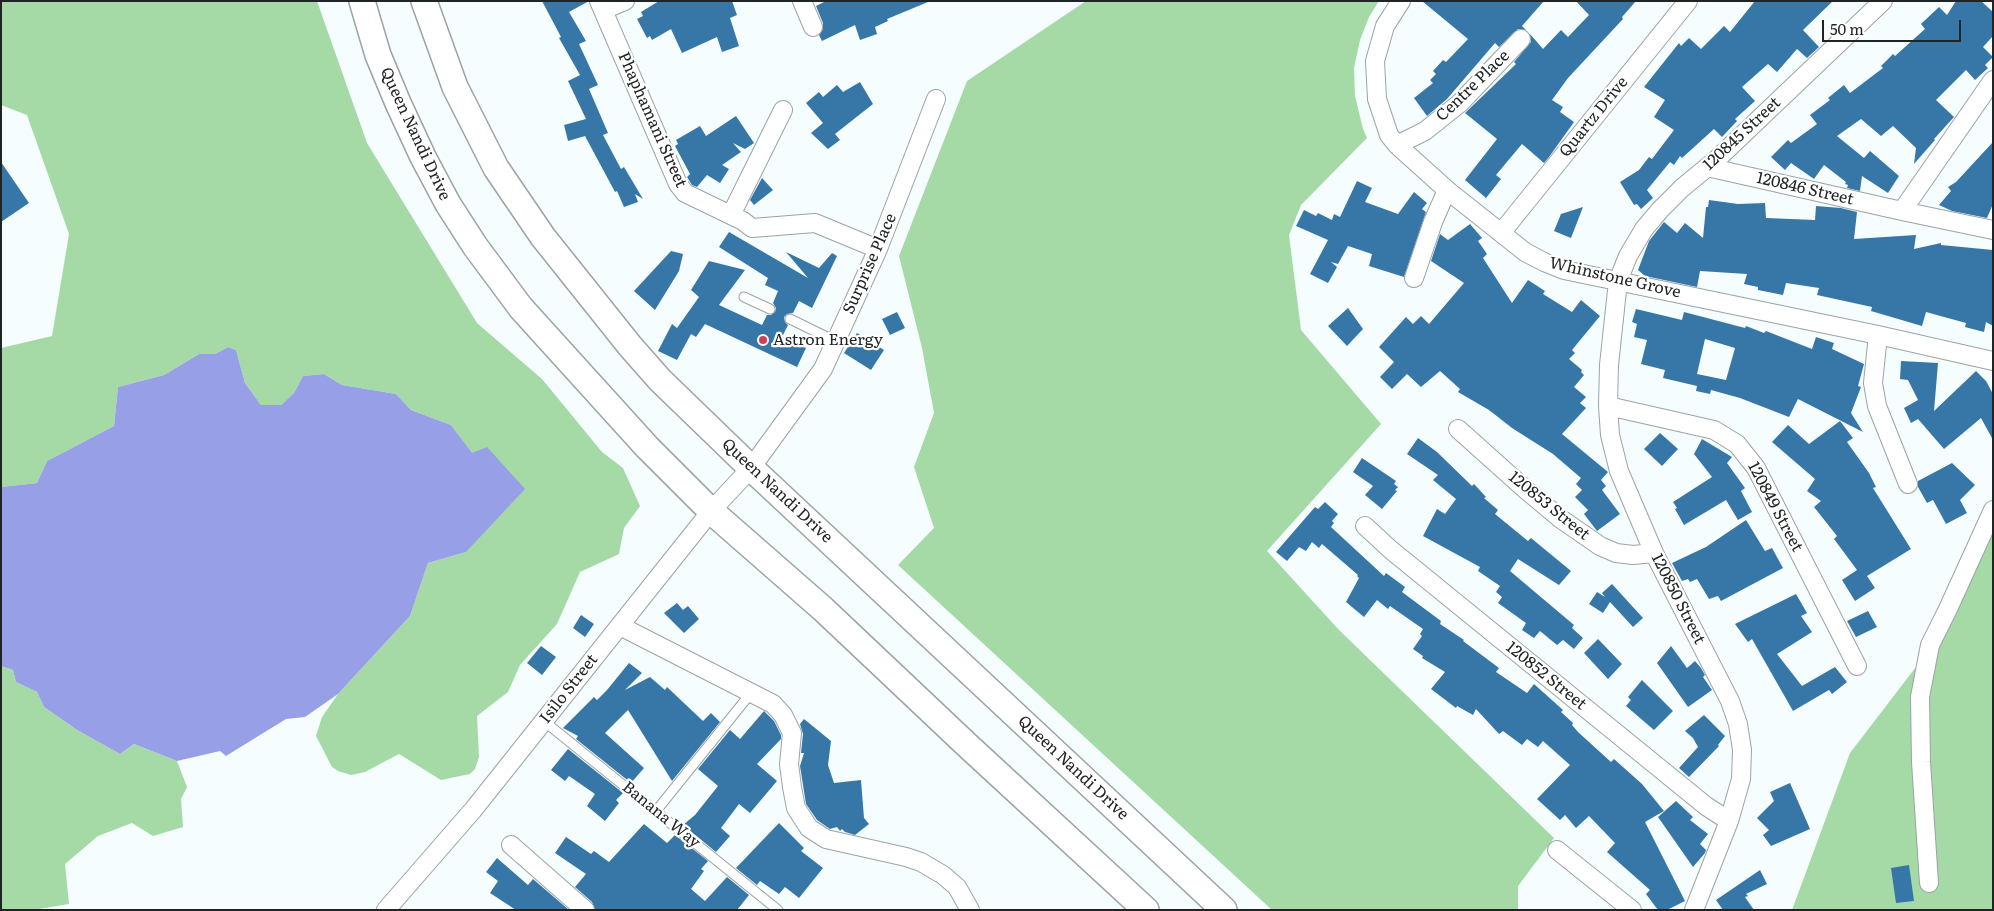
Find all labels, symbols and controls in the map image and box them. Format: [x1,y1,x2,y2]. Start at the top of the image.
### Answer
scale bar [1824,10,1963,42]
text: 50 m [1830,17,1864,40]
street label: Centre Place [1432,46,1514,126]
street label: Phaphamani Street [613,49,691,191]
street label: Queen Nandi Drive [376,65,454,203]
street label: Quartz Drive [1556,73,1632,161]
street label: 120845 Street [1699,93,1785,175]
street label: 120846 Street [1755,169,1855,209]
street label: Surprise Place [839,211,901,317]
street label: Whinstone Grove [1547,254,1683,302]
place label: Astron Energy [773,330,883,350]
marker: Astron Energy [757,334,769,346]
street label: Queen Nandi Drive [718,435,836,547]
street label: 120849 Street [1743,459,1807,555]
street label: 120853 Street [1505,468,1593,544]
street label: 120850 Street [1647,551,1709,647]
street label: 120852 Street [1502,638,1590,714]
street label: Isilo Street [536,651,602,727]
street label: Queen Nandi Drive [1014,712,1132,824]
street label: Banana Way [618,778,704,852]

